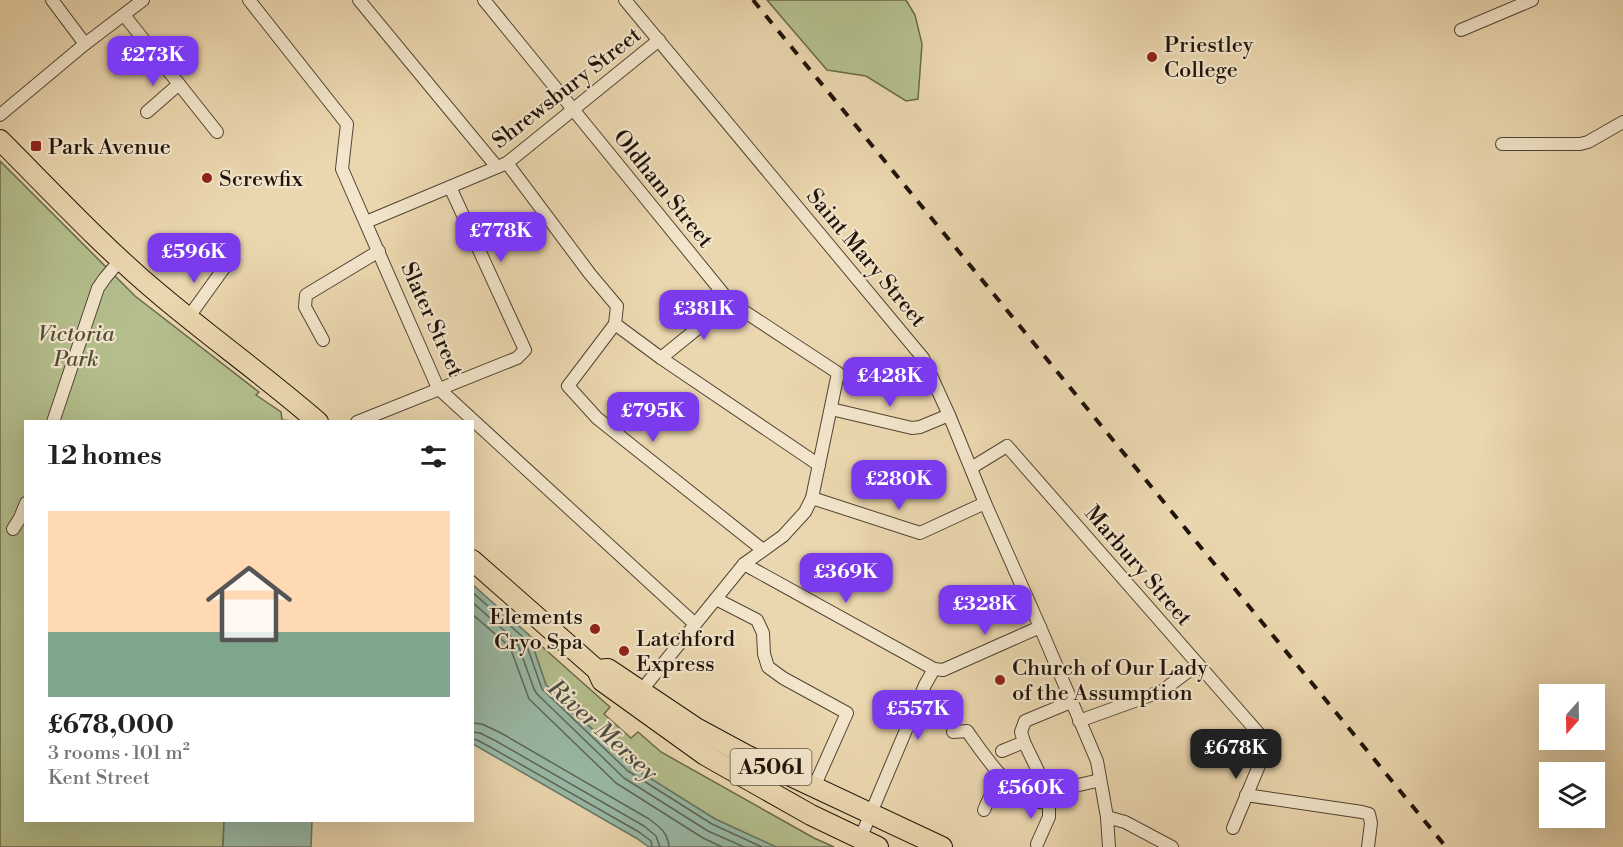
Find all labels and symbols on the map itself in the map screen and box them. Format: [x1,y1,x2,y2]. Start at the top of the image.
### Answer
street label: Shrewsbury Street [487,22,647,155]
place label: Priestley College [1164,32,1254,84]
pin: £273K [111,36,195,87]
marker: Priestley College [1145,50,1159,64]
street label: Oldham Street [607,124,719,254]
place label: Park Avenue [48,134,171,161]
marker: Park Avenue [29,139,43,153]
place label: Screwfix [219,166,304,193]
marker: Screwfix [200,171,214,185]
street label: Saint Mary Street [800,183,932,333]
pin: £778K [459,212,543,263]
pin: £596K [152,233,236,284]
street label: Slater Street [394,258,469,381]
pin: £381K [662,290,746,341]
park label: Victoria Park [38,321,115,373]
pin: £428K [848,357,932,408]
pin: £795K [611,392,695,443]
pin: £280K [857,460,941,511]
street label: Marbury Street [1078,500,1197,632]
pin: £369K [804,553,888,604]
pin: £328K [943,585,1027,636]
place label: Elements Cryo Spa [489,604,584,656]
marker: Elements Cryo Spa [588,622,602,636]
place label: Latchford Express [636,626,735,678]
marker: Latchford Express [617,644,631,658]
place label: Church of Our Lady of the Assumption [1012,655,1208,707]
water label: River Mersey [540,673,664,788]
marker: Church of Our Lady of the Assumption [993,673,1007,687]
north arrow [1539,684,1605,750]
pin: £557K [876,690,960,741]
pin: £678K [1194,729,1278,780]
road number: A5061 [730,749,812,785]
pin: £560K [989,769,1073,820]

